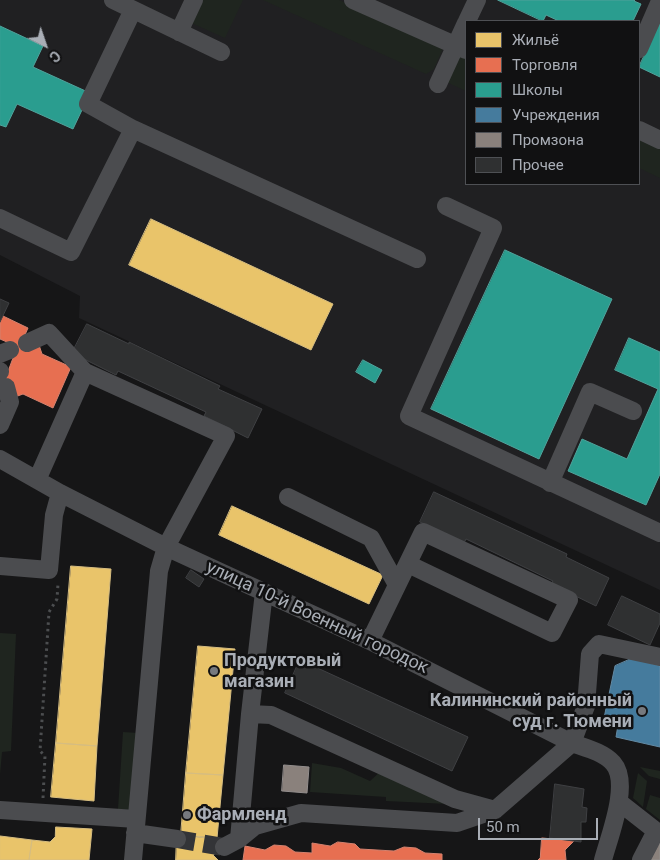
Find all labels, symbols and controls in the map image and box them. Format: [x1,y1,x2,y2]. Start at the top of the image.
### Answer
north arrow [20,20,70,70]
legend [465,20,640,185]
text: Жильё [512,31,559,49]
text: С [46,47,64,65]
text: Торговля [512,56,577,74]
text: Школы [512,81,563,99]
text: Учреждения [512,106,600,124]
text: Промзона [512,131,584,149]
text: Прочее [512,156,564,174]
street label: улица 10-й Военный городок [202,557,432,679]
place label: Продуктовый магазин [224,650,341,692]
marker: Продуктовый магазин [208,665,220,677]
place label: Калининский районный суд г. Тюмени [430,690,632,732]
marker: Калининский районный суд г. Тюмени [636,705,648,717]
place label: Фармленд [197,804,287,826]
scale bar [480,808,600,840]
marker: Фармленд [181,809,193,821]
text: 50 m [486,818,520,836]

